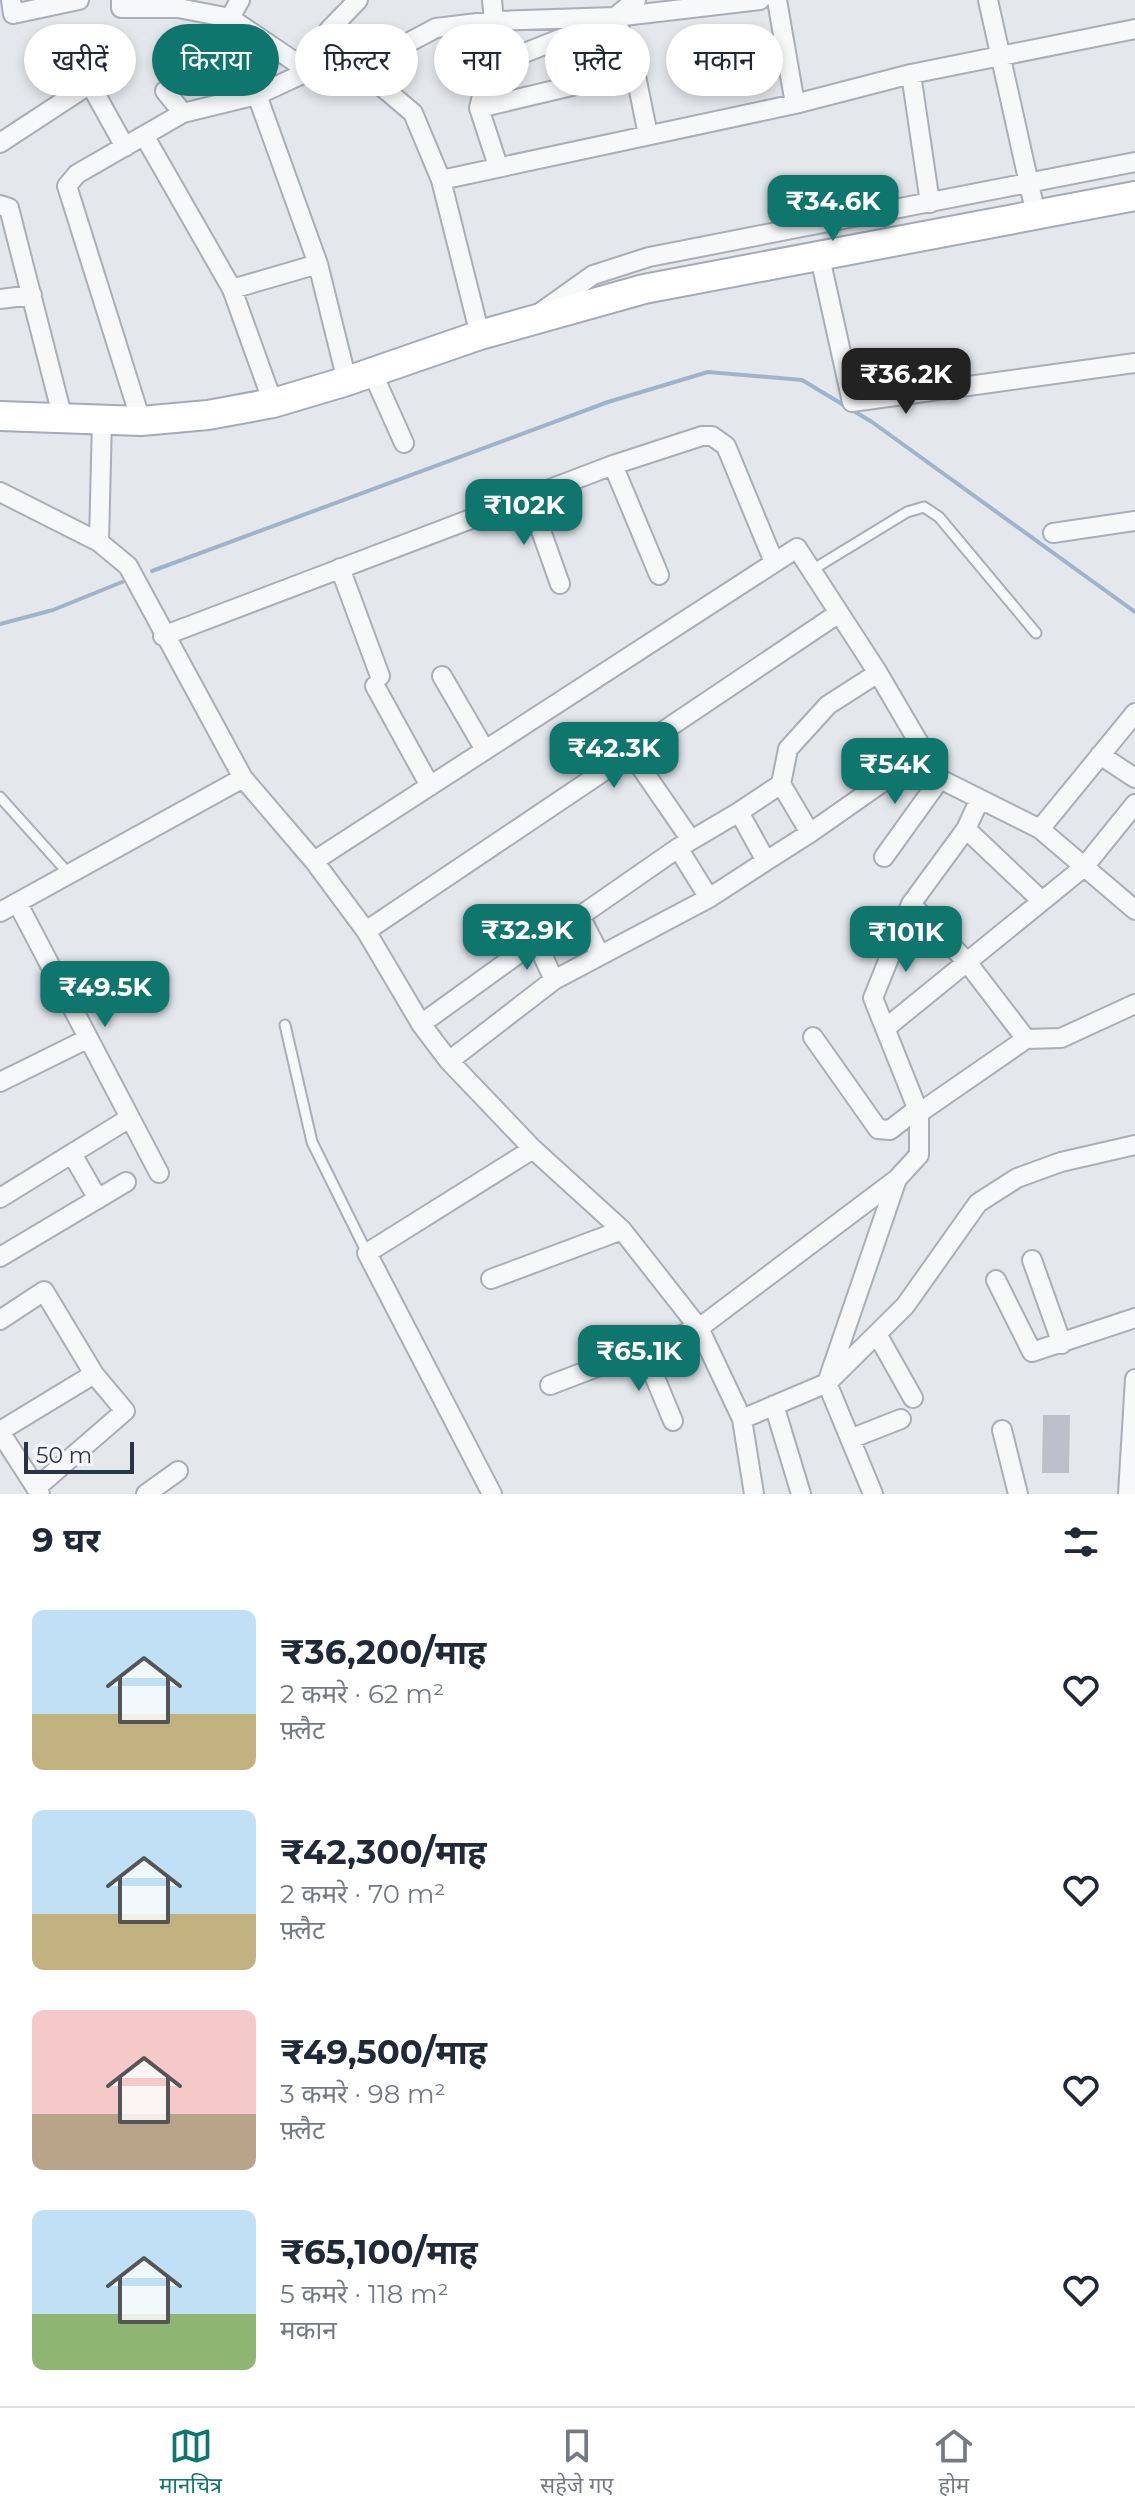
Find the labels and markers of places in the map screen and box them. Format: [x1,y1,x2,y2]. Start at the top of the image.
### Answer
pin: ₹34.6K [768,175,898,243]
pin: ₹36.2K [841,348,971,416]
pin: ₹102K [468,479,580,547]
pin: ₹42.3K [549,722,679,790]
pin: ₹54K [848,738,942,806]
pin: ₹32.9K [462,904,592,972]
pin: ₹101K [850,906,962,974]
pin: ₹49.5K [40,961,170,1029]
pin: ₹65.1K [574,1325,704,1393]

